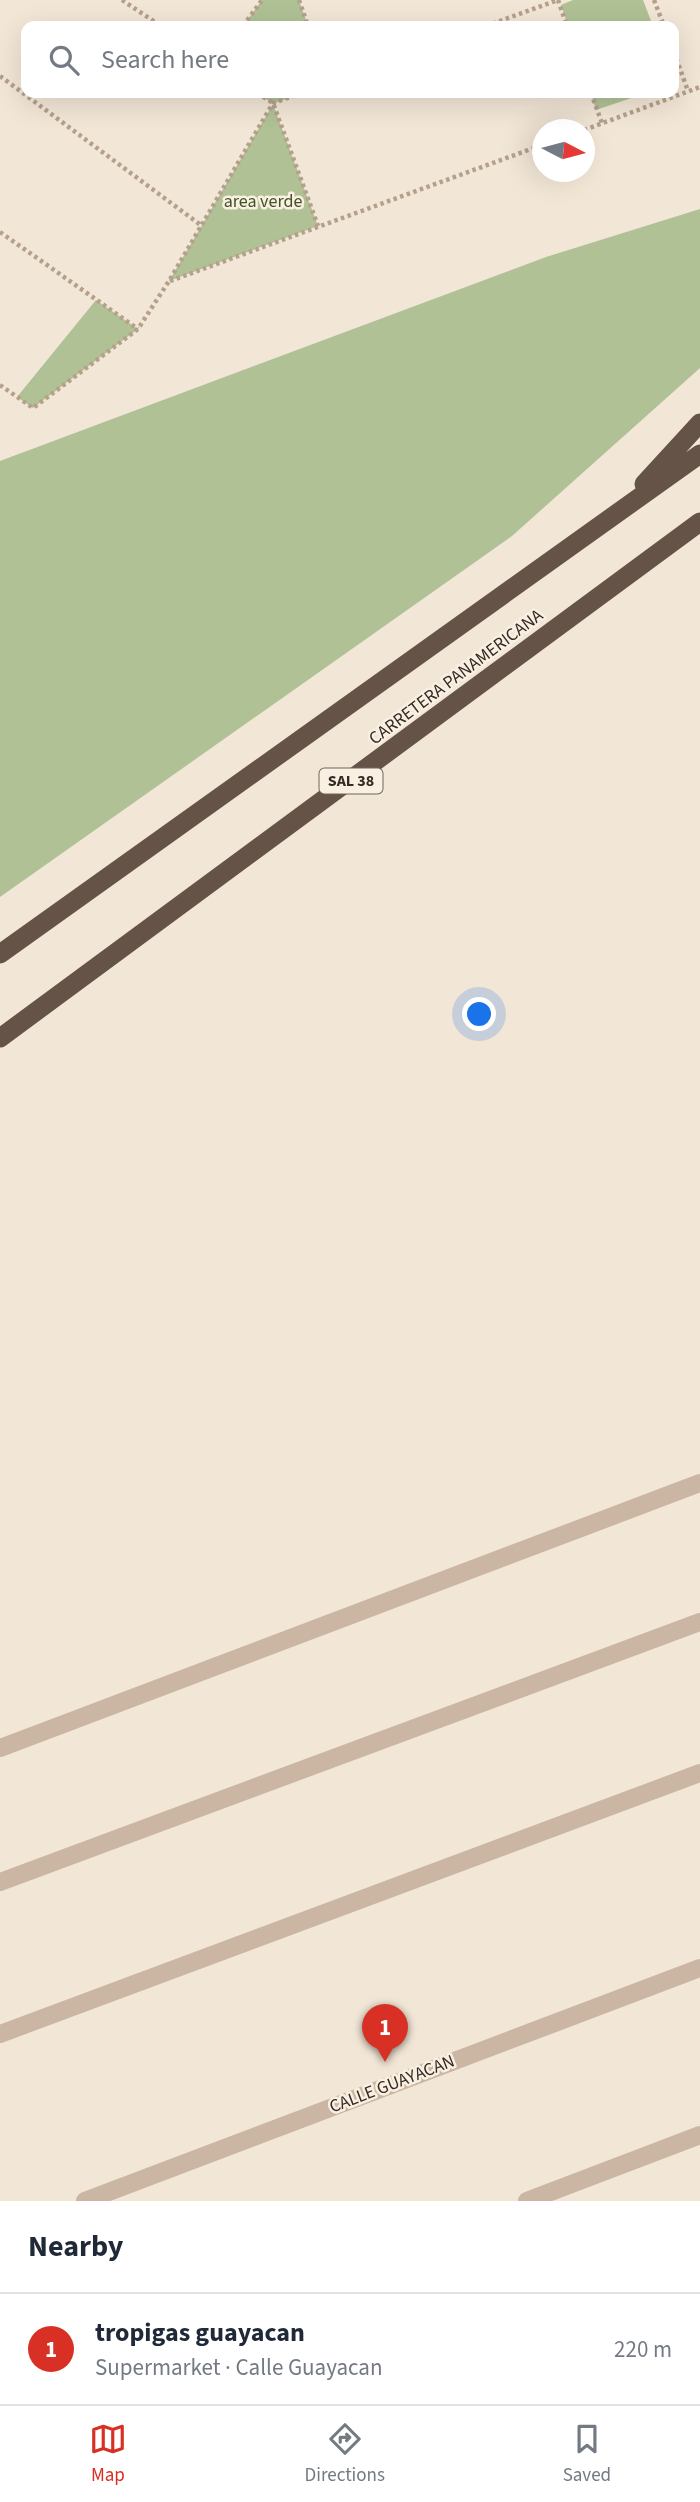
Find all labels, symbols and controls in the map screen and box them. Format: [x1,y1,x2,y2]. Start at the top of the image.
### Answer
search box [21,21,679,98]
icon: search [45,41,83,79]
text: Search here [101,41,229,78]
north arrow [532,119,595,182]
park label: area verde [224,189,302,214]
street label: CARRETERA PANAMERICANA [364,603,548,751]
road number: SAL 38 [320,768,382,794]
your location [462,997,496,1031]
pin: 1 [362,2004,408,2062]
street label: CALLE GUAYACAN [326,2049,458,2119]
text: Nearby [28,2225,123,2268]
text: tropigas guayacan [95,2314,305,2351]
text: 1 [45,2333,57,2366]
text: 220 m [614,2333,672,2366]
text: Supermarket · Calle Guayacan [95,2351,383,2384]
tab: Map [89,2420,127,2489]
tab: Directions [305,2420,385,2489]
tab: Saved [563,2420,611,2489]

